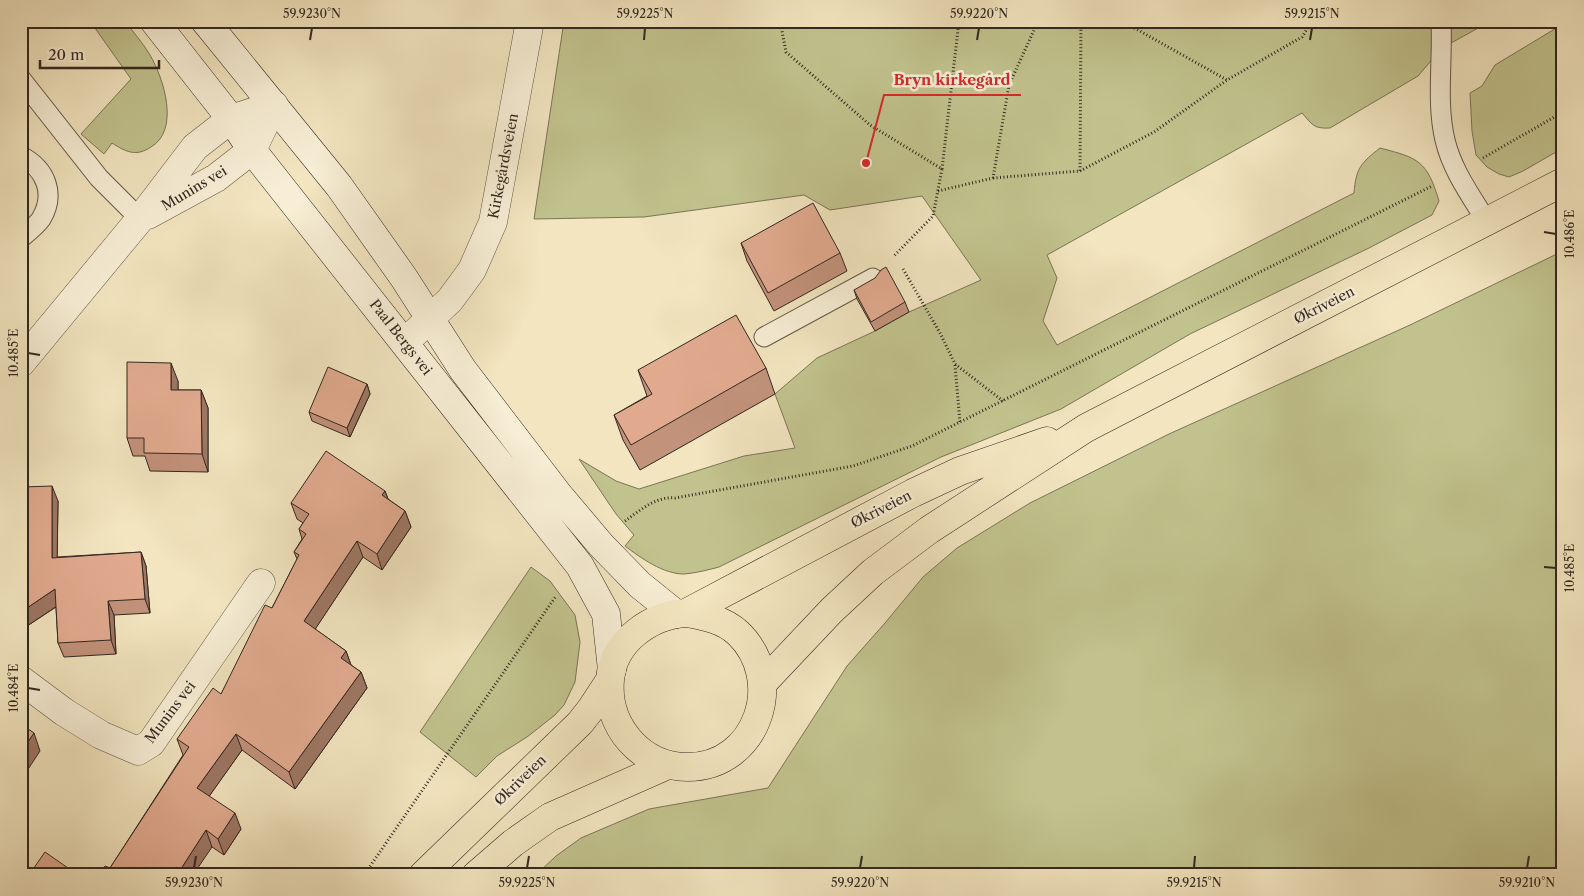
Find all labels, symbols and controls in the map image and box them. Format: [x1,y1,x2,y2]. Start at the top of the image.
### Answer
text: 59.9230°N [283,6,341,21]
text: 59.9225°N [616,6,674,21]
text: 59.9220°N [950,6,1008,21]
text: 59.9215°N [1284,6,1340,21]
scale bar [40,38,159,70]
text: 20 m [48,45,84,64]
callout: Bryn kirkegård [884,65,1021,95]
text: Bryn kirkegård [893,70,1011,89]
street label: Kirkegårdsveien [484,111,522,220]
street label: Munins vei [158,161,230,215]
text: 10.486°E [1562,210,1577,258]
street label: Økriveien [1291,282,1357,328]
street label: Paal Bergs vei [366,296,436,378]
text: 10.485°E [6,329,21,377]
street label: Økriveien [848,486,914,532]
text: 10.485°E [1562,544,1577,592]
text: 10.484°E [6,664,21,712]
street label: Munins vei [141,677,199,747]
street label: Økriveien [490,751,550,809]
text: 59.9230°N [165,875,223,890]
text: 59.9225°N [498,875,556,890]
text: 59.9220°N [831,875,889,890]
text: 59.9215°N [1166,875,1222,890]
text: 59.9210°N [1499,875,1555,890]

